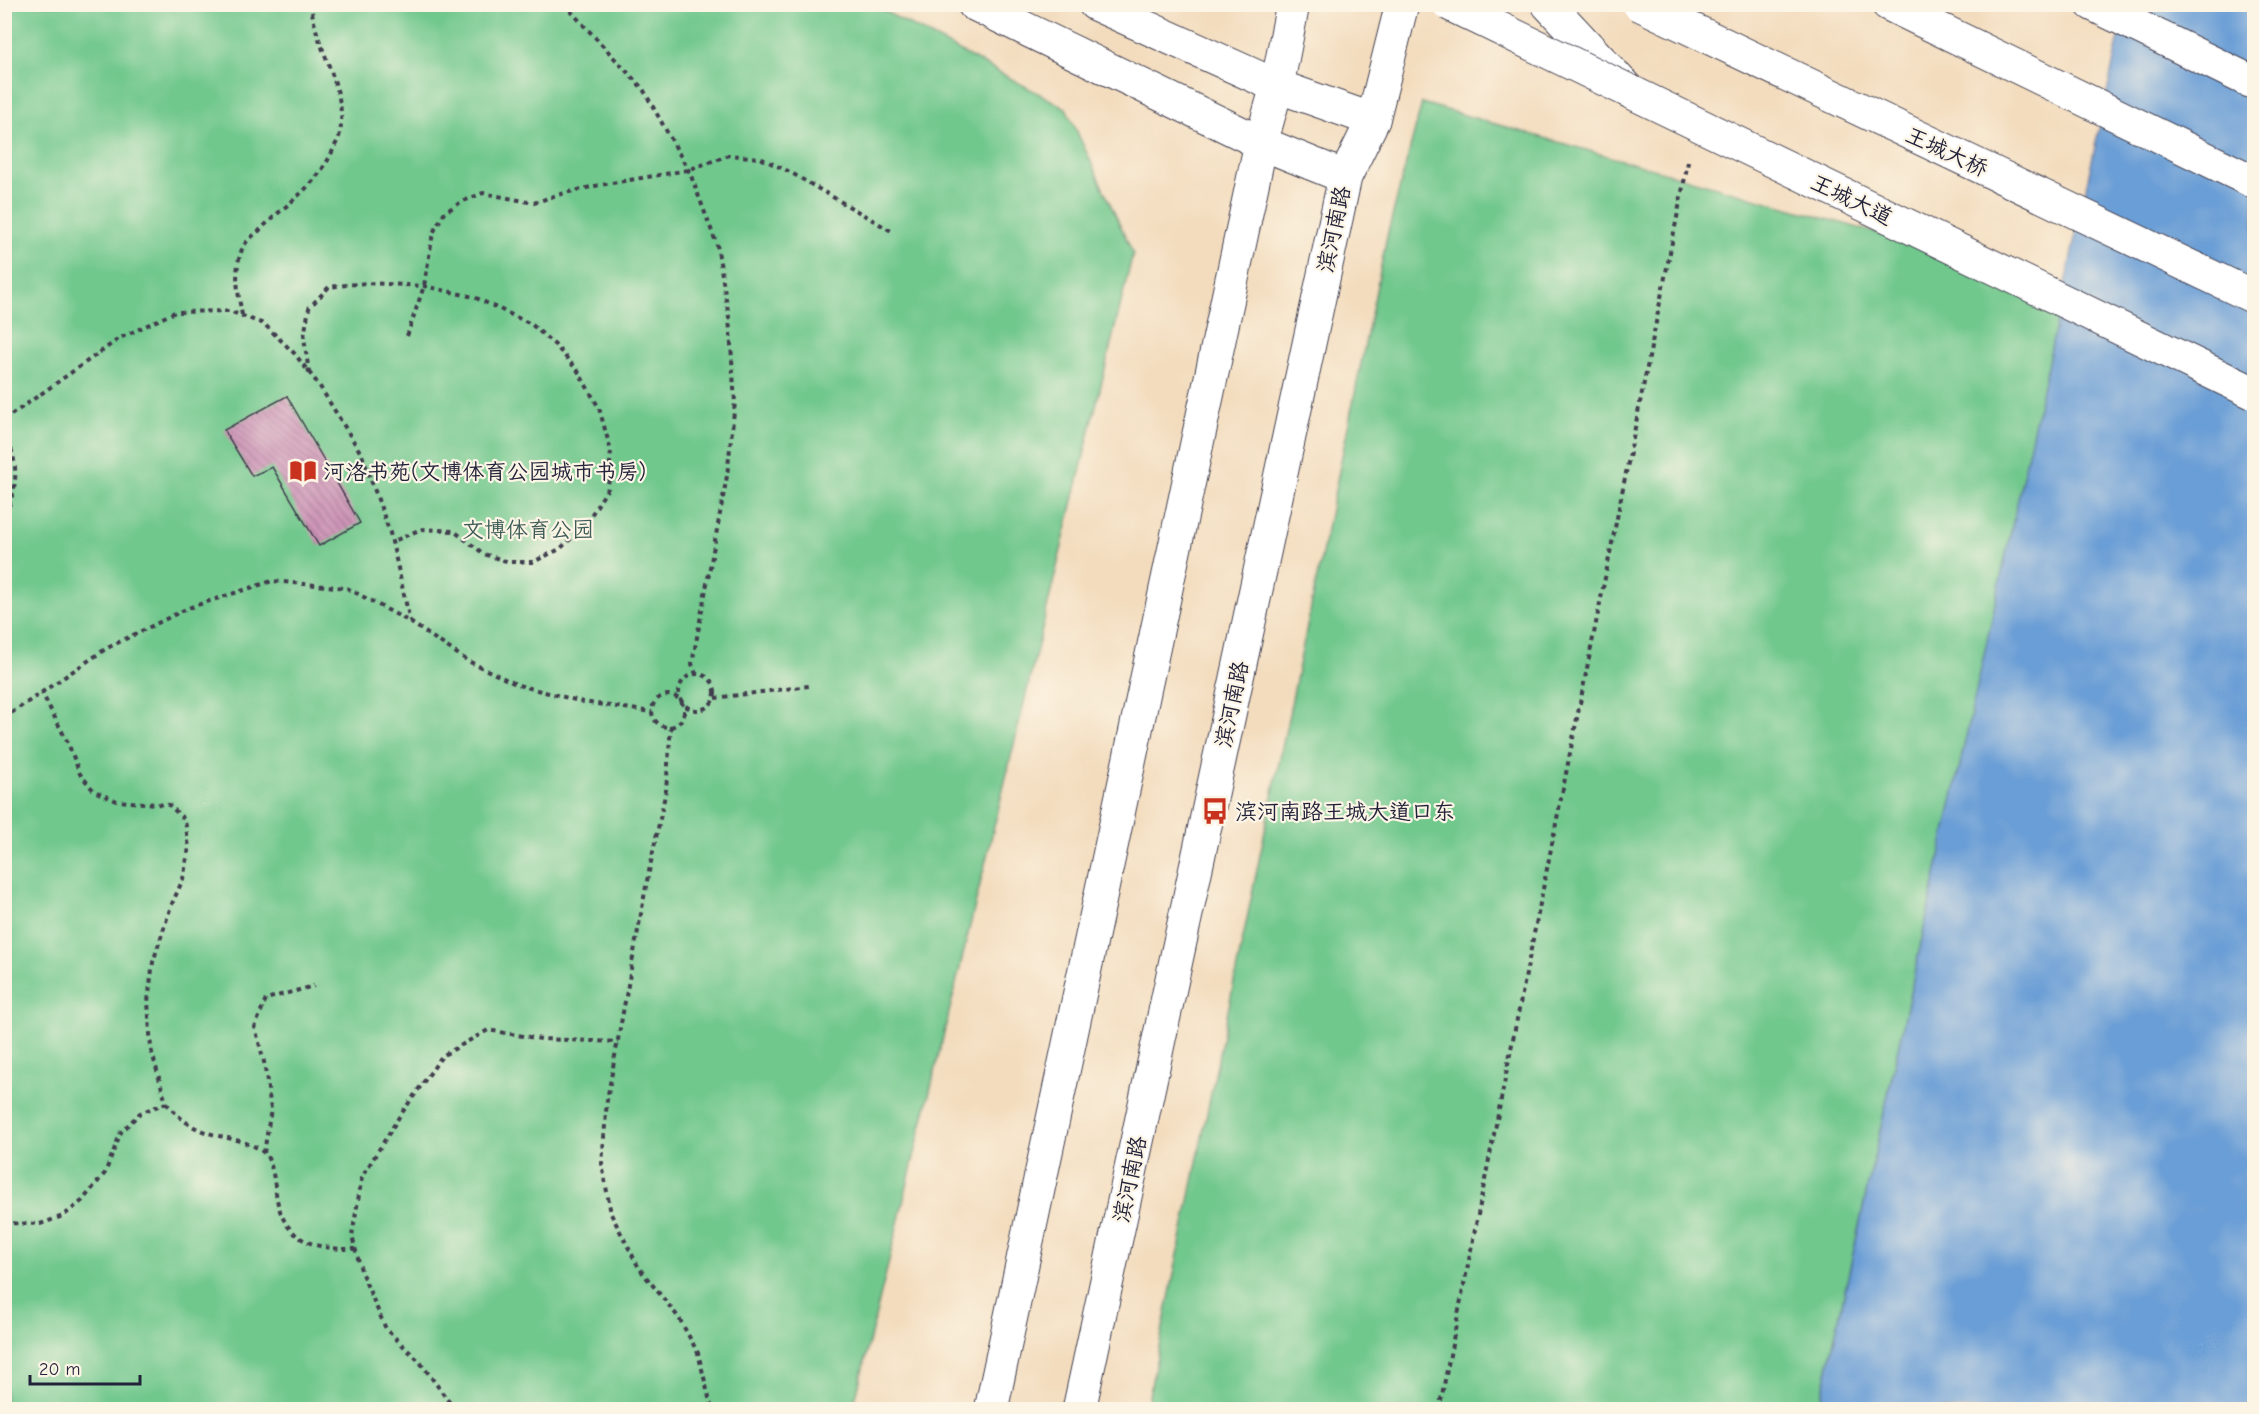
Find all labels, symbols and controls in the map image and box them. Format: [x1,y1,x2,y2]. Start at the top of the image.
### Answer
street label: 王城大桥 [1901,122,1992,182]
street label: 王城大道 [1806,169,1897,231]
street label: 滨河南路 [1312,183,1356,275]
library icon: 河洛书苑(文博体育公园城市书房) [288,456,318,486]
place label: 河洛书苑(文博体育公园城市书房) [323,459,646,485]
park label: 文博体育公园 [462,517,594,543]
street label: 滨河南路 [1210,658,1254,750]
bus stop icon: 滨河南路王城大道口东 [1200,796,1230,826]
place label: 滨河南路王城大道口东 [1235,799,1455,825]
street label: 滨河南路 [1108,1133,1152,1225]
scale bar [30,1348,140,1386]
text: 20 m [39,1359,80,1380]

